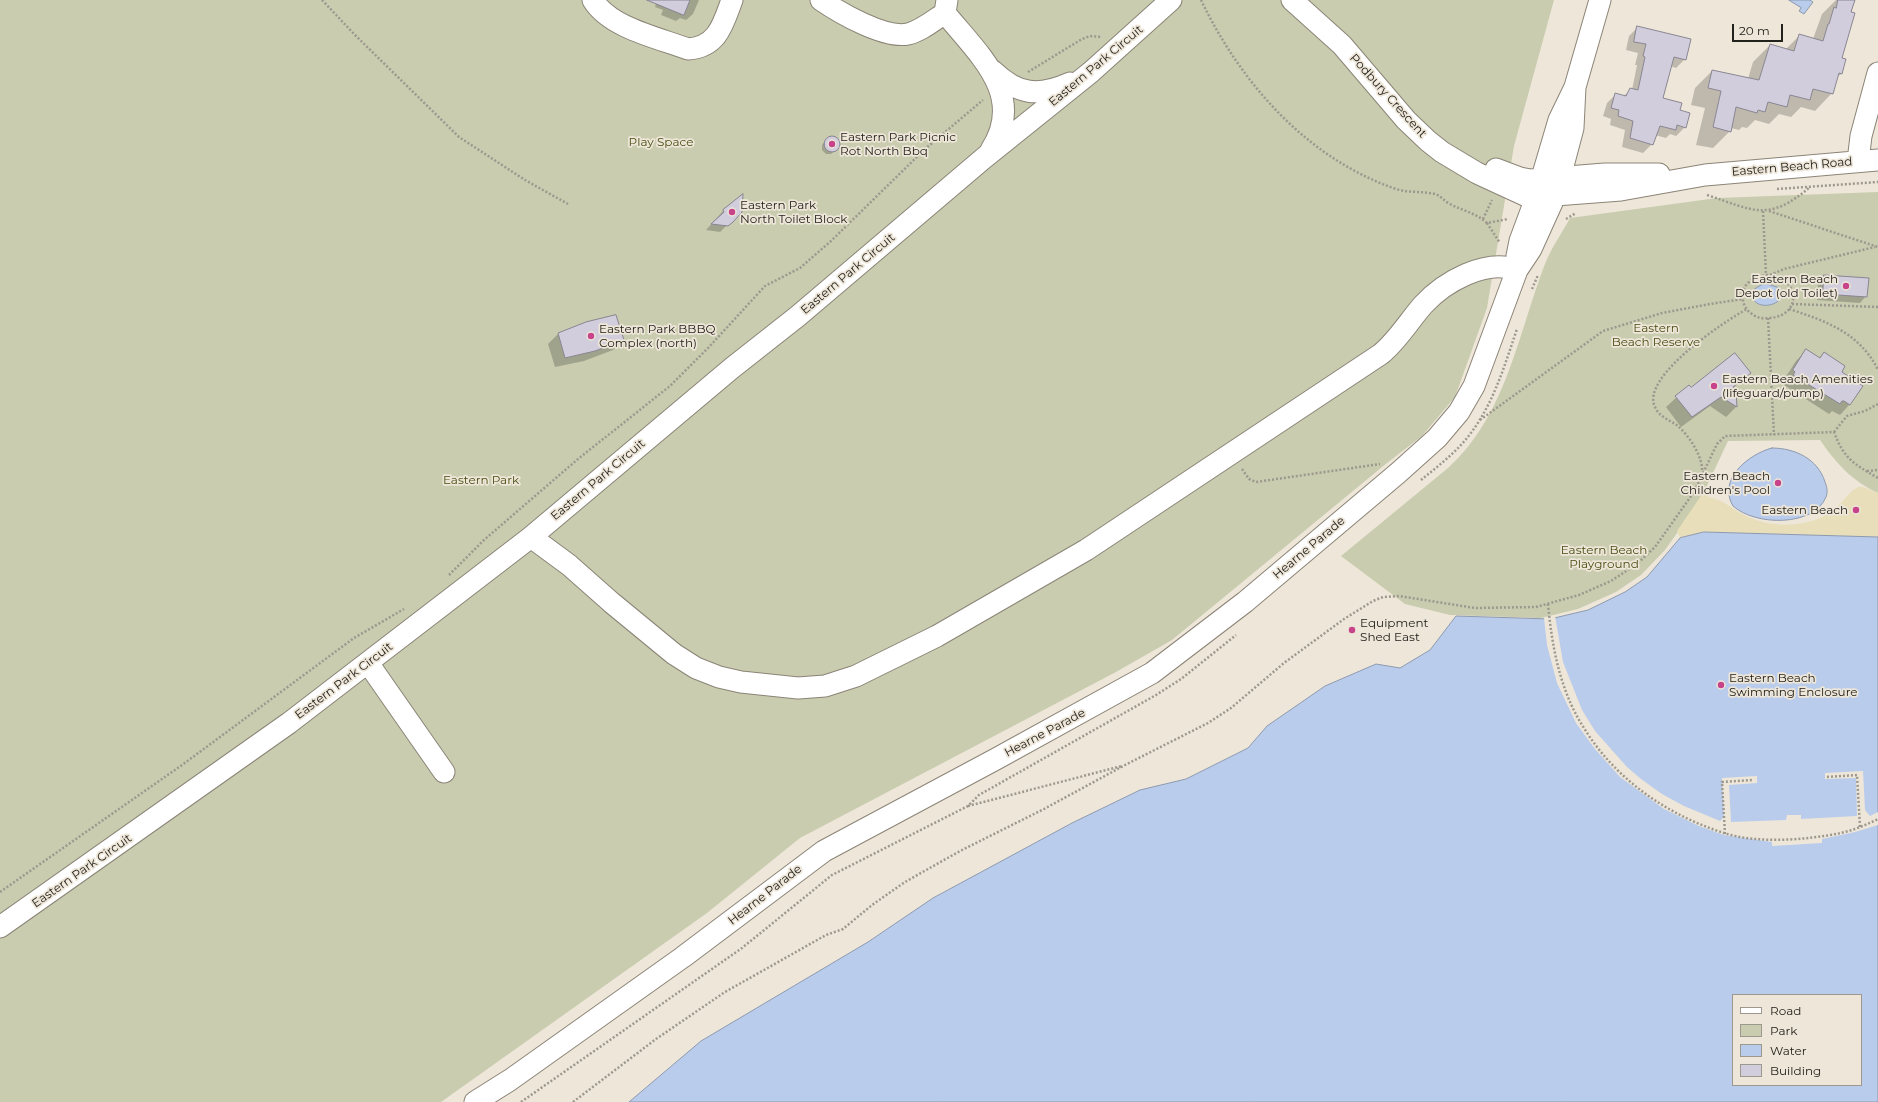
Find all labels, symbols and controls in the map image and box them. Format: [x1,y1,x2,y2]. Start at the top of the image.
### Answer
scale bar [1734,16,1785,42]
street label: Eastern Park Circuit [1046,22,1146,110]
text: 20 m [1739,23,1770,38]
street label: Podbury Crescent [1347,51,1429,141]
place label: Eastern Park Picnic Rot North Bbq [840,130,956,158]
park label: Play Space [629,135,693,149]
marker: Eastern Park Picnic Rot North Bbq [827,139,837,149]
street label: Eastern Beach Road [1731,155,1853,179]
place label: Eastern Park North Toilet Block [740,198,848,226]
marker: Eastern Park North Toilet Block [727,207,737,217]
street label: Eastern Park Circuit [798,230,898,318]
place label: Eastern Beach Depot (old Toilet) [1735,272,1838,300]
marker: Eastern Beach Depot (old Toilet) [1841,281,1851,291]
park label: Eastern Beach Reserve [1612,321,1700,349]
place label: Eastern Park BBBQ Complex (north) [599,322,716,350]
marker: Eastern Park BBBQ Complex (north) [586,331,596,341]
place label: Eastern Beach Amenities (lifeguard/pump) [1722,372,1873,400]
marker: Eastern Beach Amenities (lifeguard/pump) [1709,381,1719,391]
street label: Eastern Park Circuit [548,436,648,524]
place label: Eastern Beach Children's Pool [1681,469,1770,497]
park label: Eastern Park [443,473,519,487]
marker: Eastern Beach Children's Pool [1773,478,1783,488]
place label: Eastern Beach [1761,503,1848,517]
marker: Eastern Beach [1851,505,1861,515]
street label: Hearne Parade [1270,514,1348,582]
park label: Eastern Beach Playground [1561,543,1647,571]
place label: Equipment Shed East [1360,616,1428,644]
marker: Equipment Shed East [1347,625,1357,635]
street label: Eastern Park Circuit [292,640,396,722]
place label: Eastern Beach Swimming Enclosure [1729,671,1858,699]
marker: Eastern Beach Swimming Enclosure [1716,680,1726,690]
street label: Hearne Parade [1002,706,1088,760]
street label: Eastern Park Circuit [29,831,135,911]
street label: Hearne Parade [725,862,805,928]
legend [1732,994,1862,1086]
text: Road [1770,1003,1801,1018]
text: Park [1770,1023,1797,1038]
text: Water [1770,1043,1806,1058]
text: Building [1770,1063,1821,1078]

